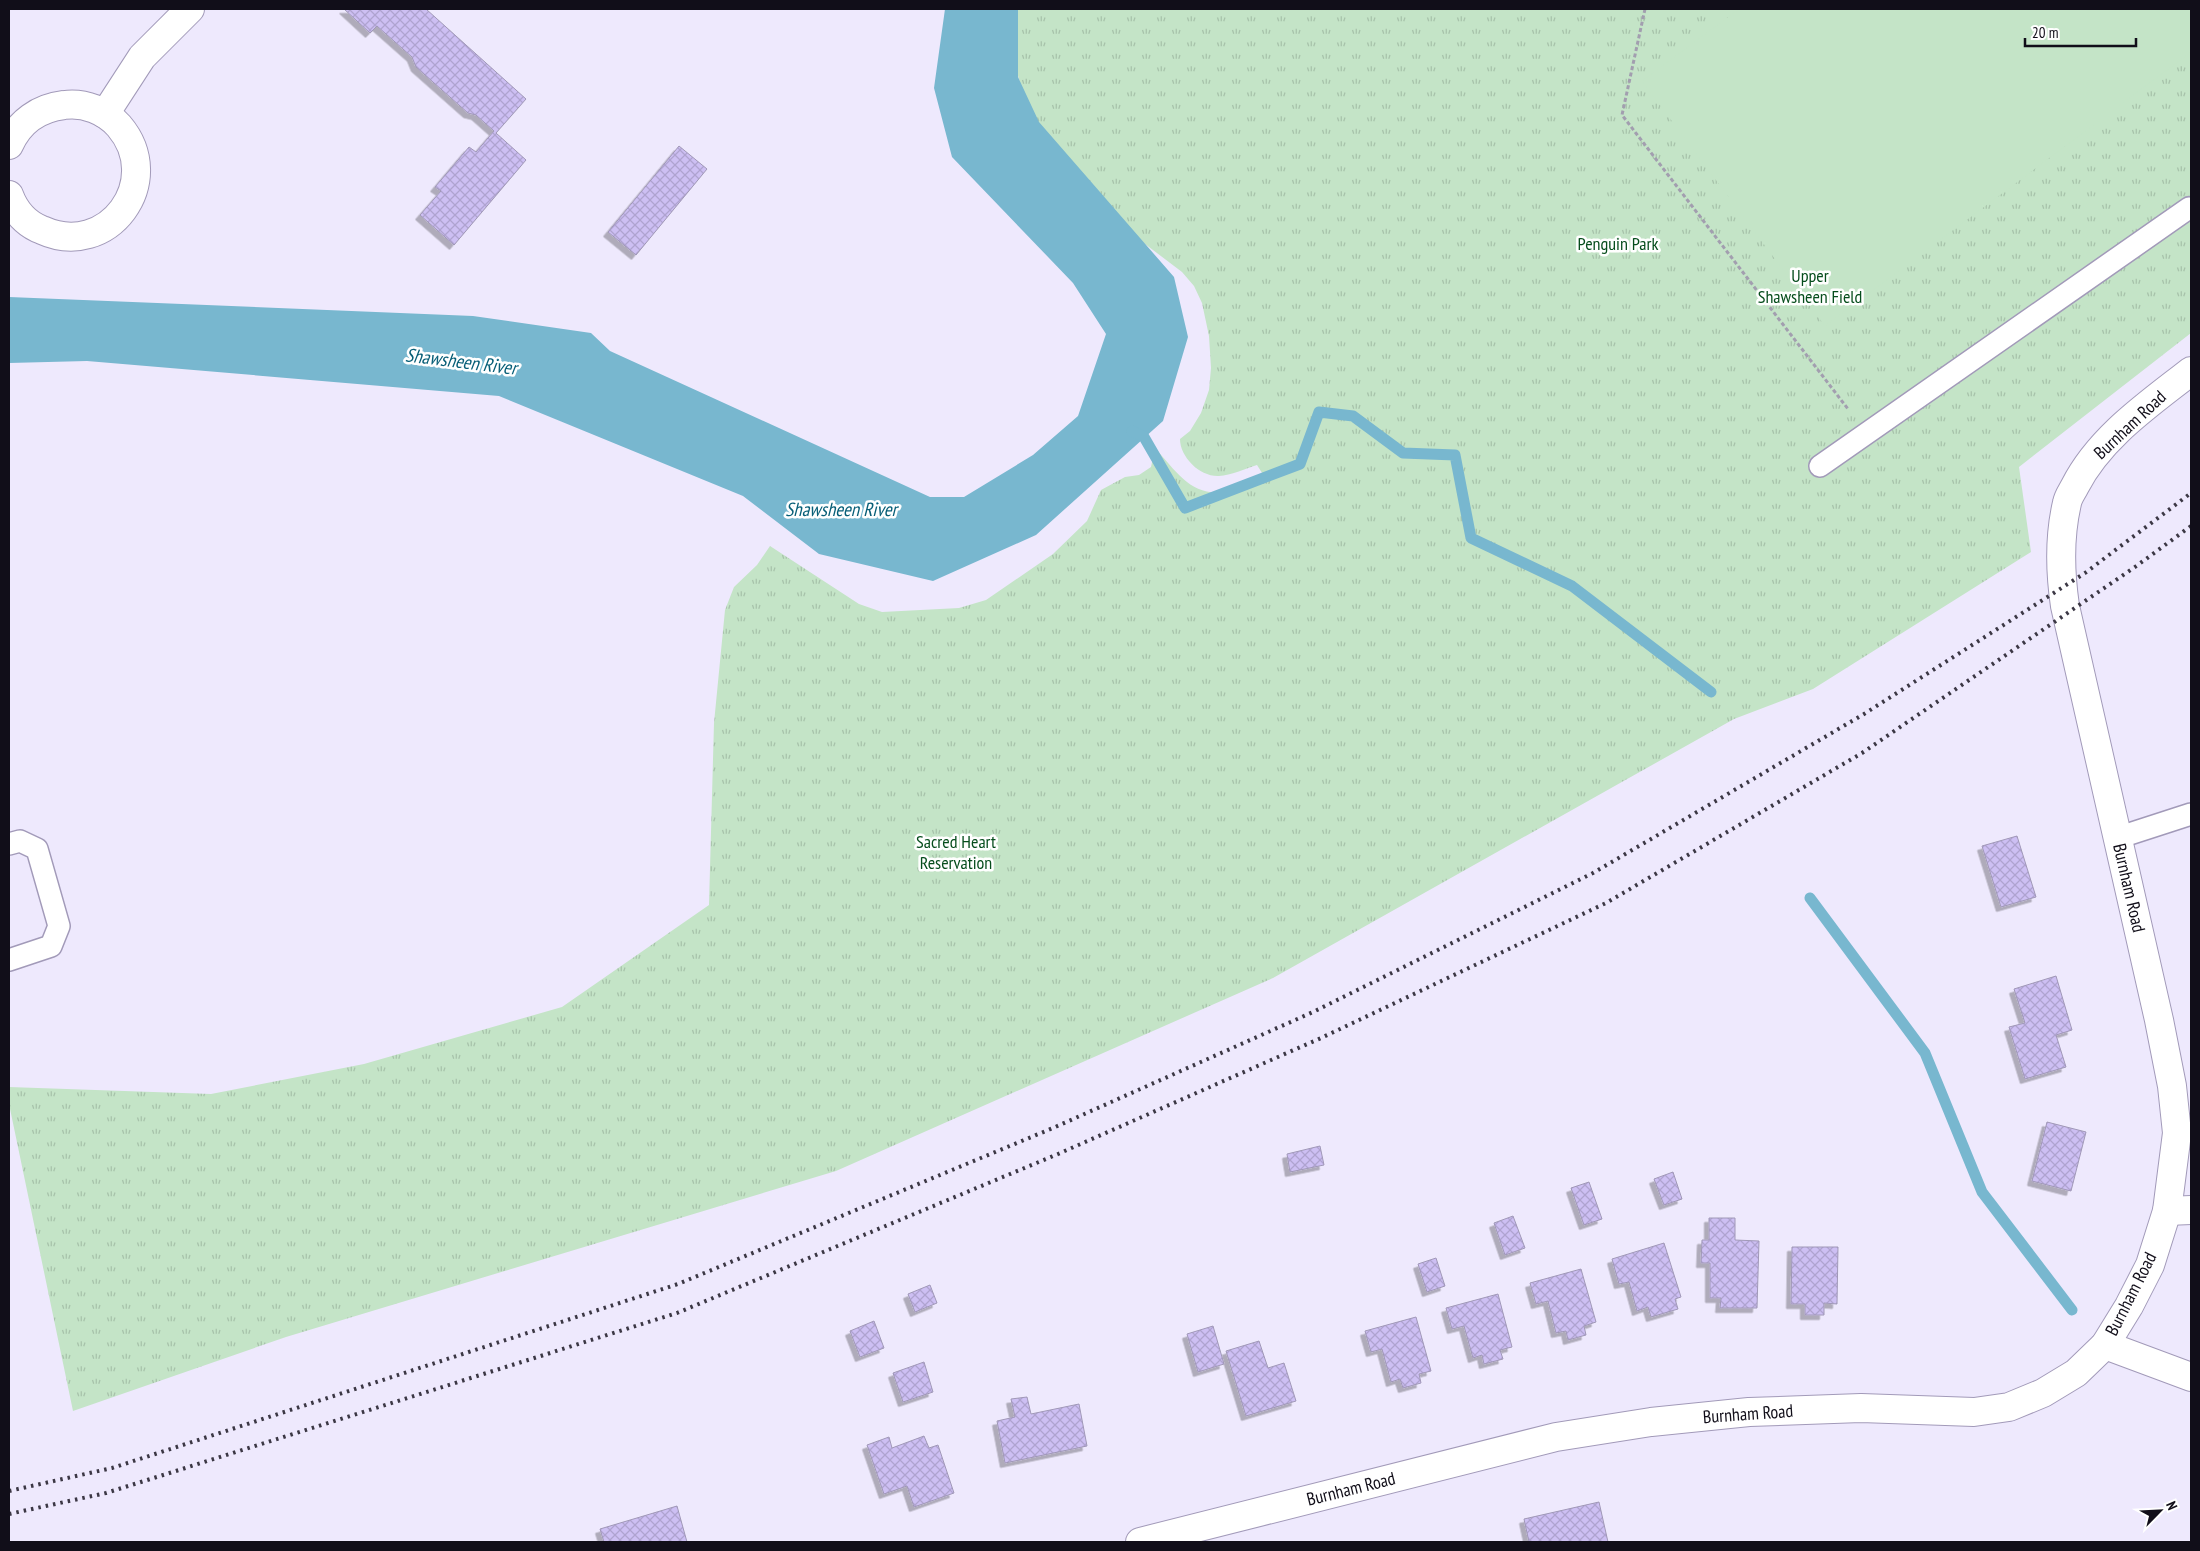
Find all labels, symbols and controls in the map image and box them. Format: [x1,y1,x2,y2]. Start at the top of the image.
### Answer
scale bar [2025,15,2136,47]
text: 20 m [2032,23,2058,42]
park label: Penguin Park [1578,232,1658,255]
park label: Upper Shawsheen Field [1758,264,1862,308]
water label: Shawsheen River [404,342,521,380]
street label: Burnham Road [2089,385,2171,464]
water label: Shawsheen River [785,497,900,521]
park label: Sacred Heart Reservation [916,830,996,874]
street label: Burnham Road [2108,841,2151,935]
street label: Burnham Road [2100,1248,2161,1339]
street label: Burnham Road [1702,1399,1794,1428]
street label: Burnham Road [1304,1466,1398,1511]
north arrow [2135,1486,2185,1536]
text: N [2162,1499,2182,1513]

